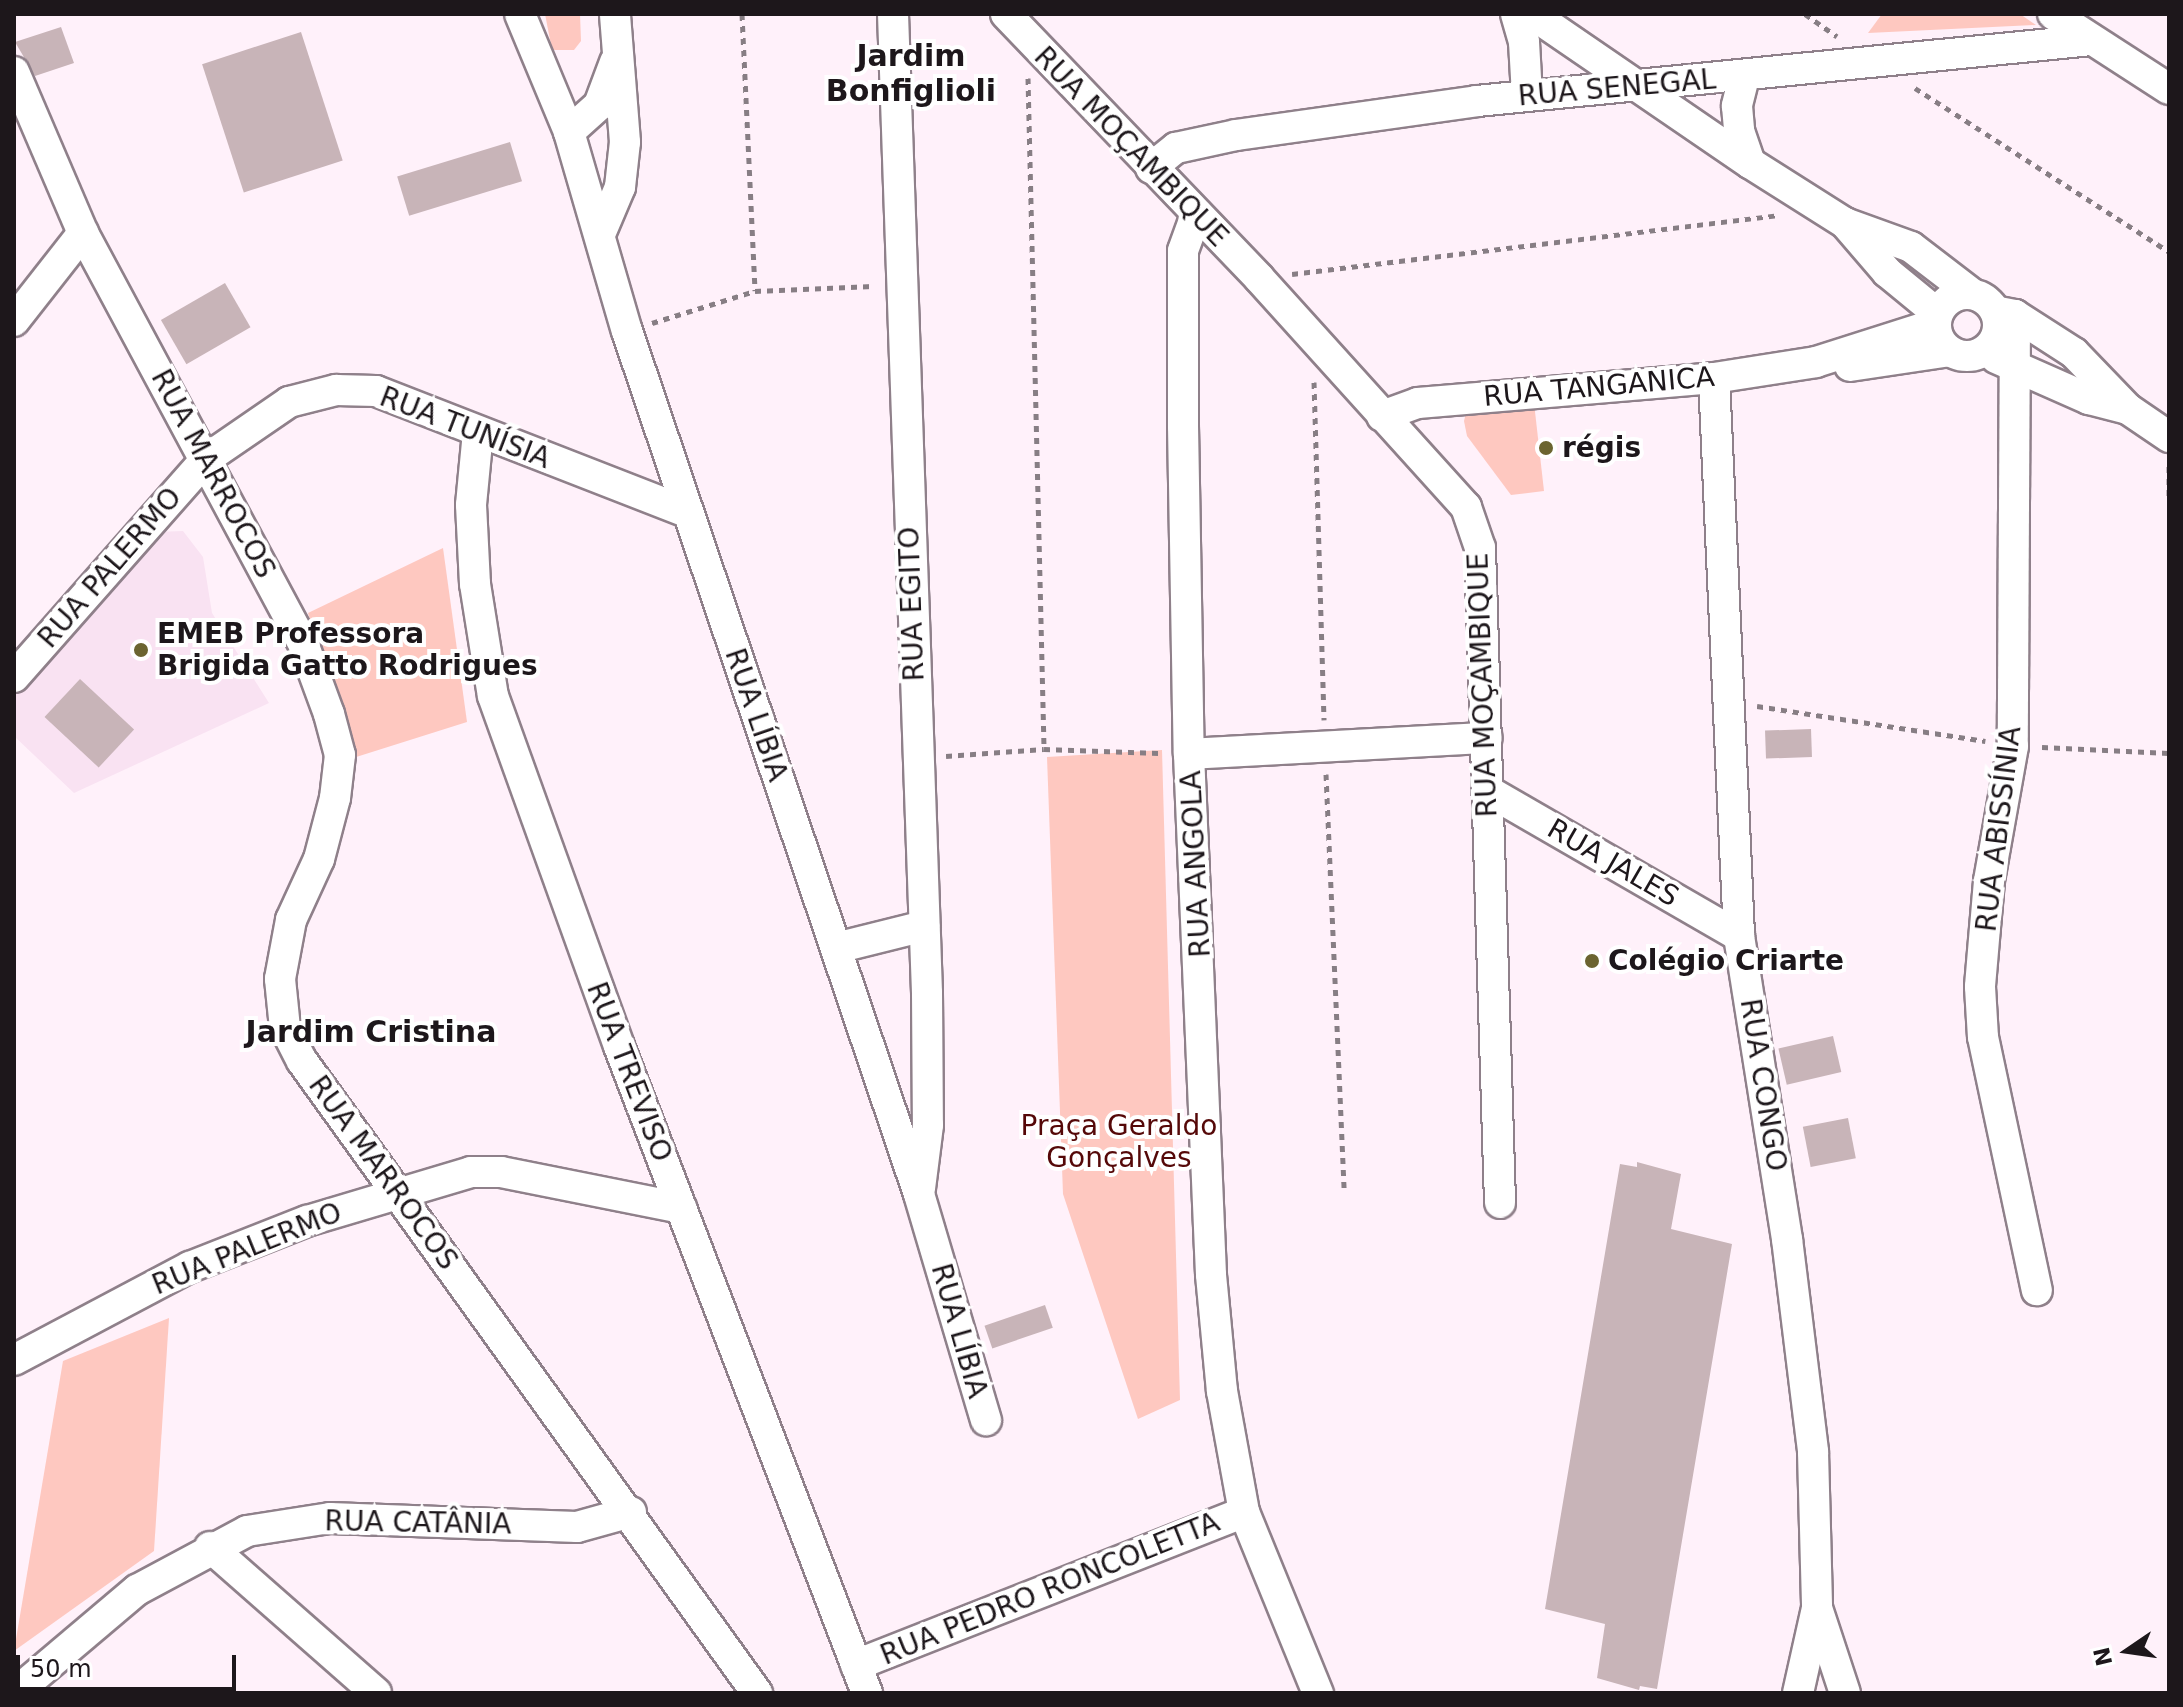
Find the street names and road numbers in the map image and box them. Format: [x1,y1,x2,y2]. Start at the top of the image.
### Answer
street label: RUA MOÇAMBIQUE [1027,40,1235,254]
street label: RUA SENEGAL [1517,63,1717,113]
street label: RUA TANGANICA [1482,360,1716,414]
street label: RUA MARROCOS [144,364,282,584]
street label: RUA TUNÍSIA [375,380,555,476]
street label: RUA PALERMO [31,481,189,655]
street label: RUA EGITO [893,526,931,682]
street label: RUA MOÇAMBIQUE [1462,552,1504,818]
street label: RUA LÍBIA [718,644,794,786]
street label: RUA ABISSÍNIA [1970,724,2028,934]
street label: RUA ANGOLA [1174,770,1218,958]
street label: RUA JALES [1541,812,1685,914]
street label: RUA TREVISO [579,978,679,1166]
street label: RUA CONGO [1733,996,1793,1174]
street label: RUA MARROCOS [301,1069,465,1277]
street label: RUA PALERMO [147,1196,347,1302]
street label: RUA LÍBIA [924,1260,994,1402]
street label: RUA CATÂNIA [324,1505,512,1541]
street label: RUA PEDRO RONCOLETTA [876,1506,1224,1672]

